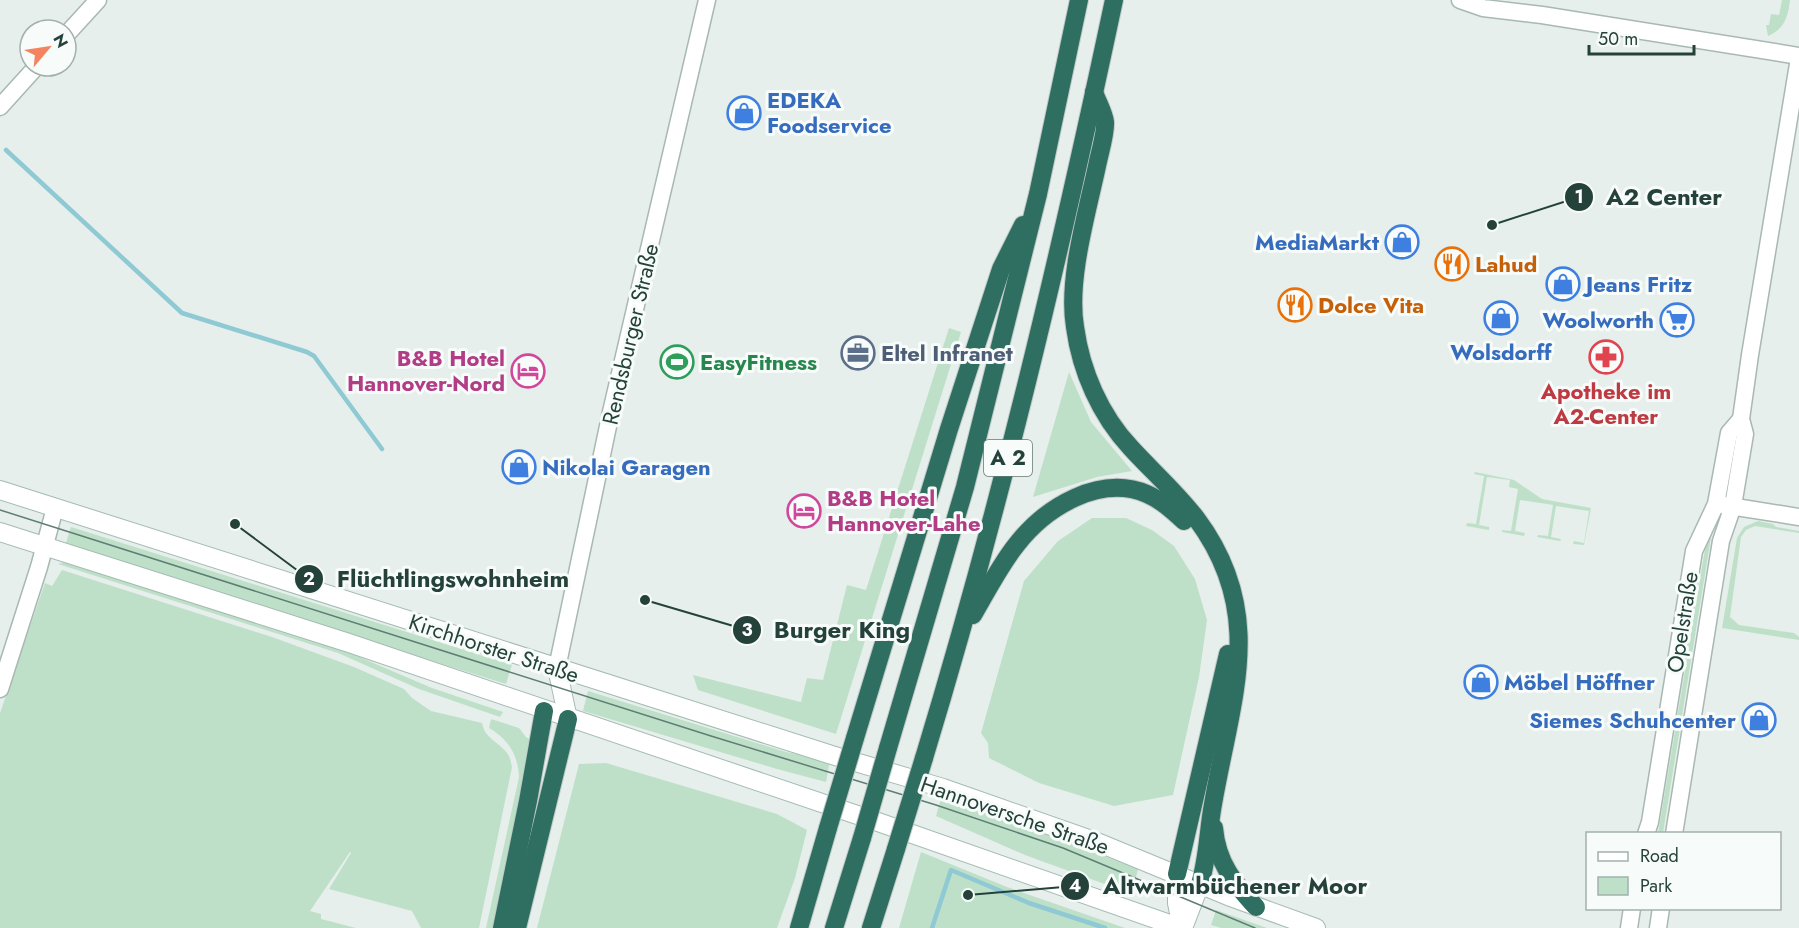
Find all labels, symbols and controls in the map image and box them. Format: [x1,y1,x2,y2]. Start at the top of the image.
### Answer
north arrow [18,18,78,78]
scale bar [1589,18,1694,56]
text: 50 m [1598,26,1638,52]
text: N [48,30,74,52]
place label: EDEKA Foodservice [767,84,892,141]
shop icon: EDEKA Foodservice [726,95,762,131]
callout: A2 Center [1564,176,1734,218]
text: A2 Center [1605,179,1722,214]
text: 1 [1574,184,1584,210]
shop icon: MediaMarkt [1384,224,1420,260]
place label: MediaMarkt [1255,226,1379,258]
street label: Rendsburger Straße [594,240,666,428]
restaurant icon: Lahud [1434,246,1470,282]
place label: Lahud [1475,248,1537,280]
shop icon: Jeans Fritz [1545,266,1581,302]
place label: Jeans Fritz [1582,268,1693,300]
restaurant icon: Dolce Vita [1277,287,1313,323]
place label: Dolce Vita [1318,289,1424,321]
shop icon: Wolsdorff [1483,300,1519,336]
supermarket icon: Woolworth [1659,302,1695,338]
place label: Woolworth [1542,304,1654,336]
office icon: Eltel Infranet [840,335,876,371]
place label: Wolsdorff [1450,336,1553,368]
place label: Eltel Infranet [881,337,1013,369]
pharmacy icon: Apotheke im A2-Center [1588,339,1624,375]
place label: B&B Hotel Hannover-Nord [347,342,505,399]
sports icon: EasyFitness [659,344,695,380]
place label: EasyFitness [700,346,817,378]
hotel icon: B&B Hotel Hannover-Nord [510,353,546,389]
place label: Apotheke im A2-Center [1540,375,1671,432]
road number: A 2 [984,440,1032,476]
shop icon: Nikolai Garagen [501,449,537,485]
place label: Nikolai Garagen [542,451,711,483]
place label: B&B Hotel Hannover-Lahe [827,482,981,539]
hotel icon: B&B Hotel Hannover-Lahe [786,493,822,529]
callout: Flüchtlingswohnheim [294,558,581,600]
text: Flüchtlingswohnheim [337,561,569,596]
text: 2 [303,566,315,592]
street label: Opelstraße [1658,569,1706,675]
street label: Kirchhorster Straße [405,605,583,691]
callout: Burger King [732,609,922,651]
text: Burger King [774,612,910,647]
text: 3 [741,617,753,643]
shop icon: Möbel Höffner [1463,664,1499,700]
place label: Möbel Höffner [1504,666,1655,698]
shop icon: Siemes Schuhcenter [1741,702,1777,738]
place label: Siemes Schuhcenter [1529,704,1736,736]
street label: Hannoversche Straße [916,768,1114,862]
legend [1586,832,1781,910]
text: Road [1640,843,1679,869]
callout: Altwarmbüchener Moor [1060,865,1379,907]
text: Altwarmbüchener Moor [1102,868,1367,903]
text: 4 [1069,873,1081,899]
text: Park [1640,873,1672,899]

